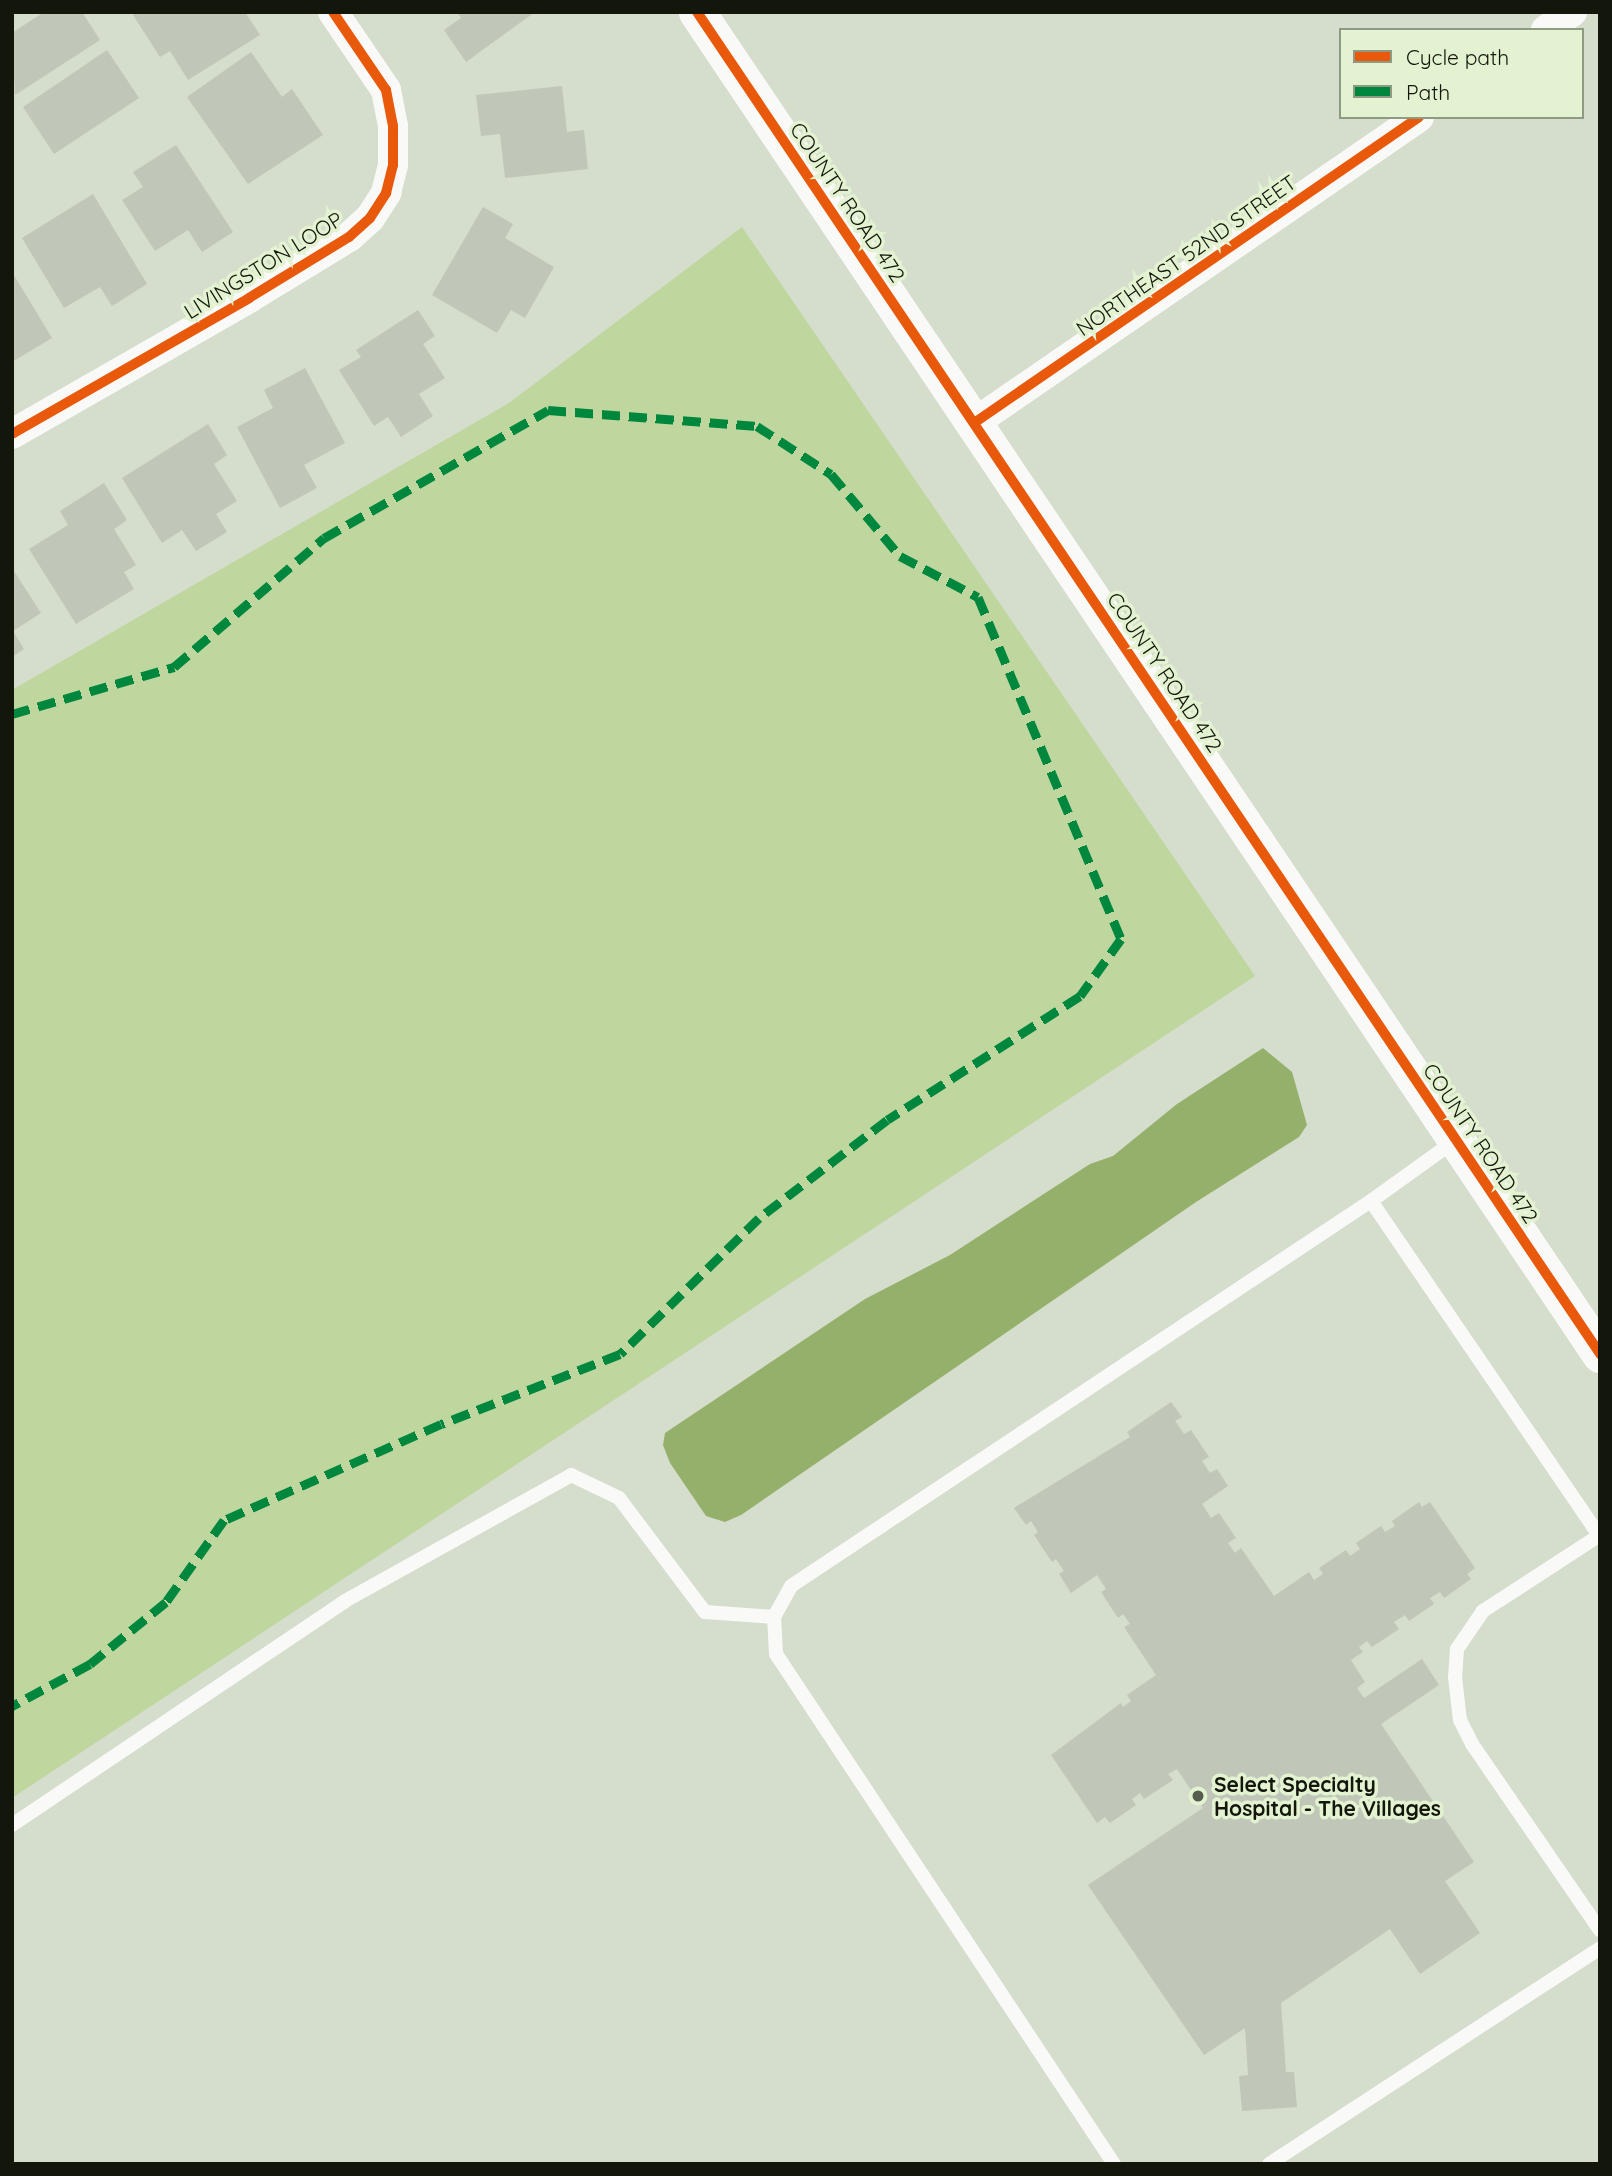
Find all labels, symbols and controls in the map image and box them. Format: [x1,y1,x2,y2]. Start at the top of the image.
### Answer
legend [1339,28,1584,119]
text: Cycle path [1406,44,1509,70]
text: Path [1406,79,1450,105]
street label: COUNTY ROAD 472 [785,117,911,287]
street label: NORTHEAST 52ND STREET [1071,169,1301,341]
street label: LIVINGSTON LOOP [179,206,347,324]
street label: COUNTY ROAD 472 [1102,587,1228,757]
street label: COUNTY ROAD 472 [1418,1058,1544,1228]
place label: Select Specialty Hospital - The Villages [1214,1771,1441,1821]
marker: Select Specialty Hospital - The Villages [1188,1786,1208,1806]

